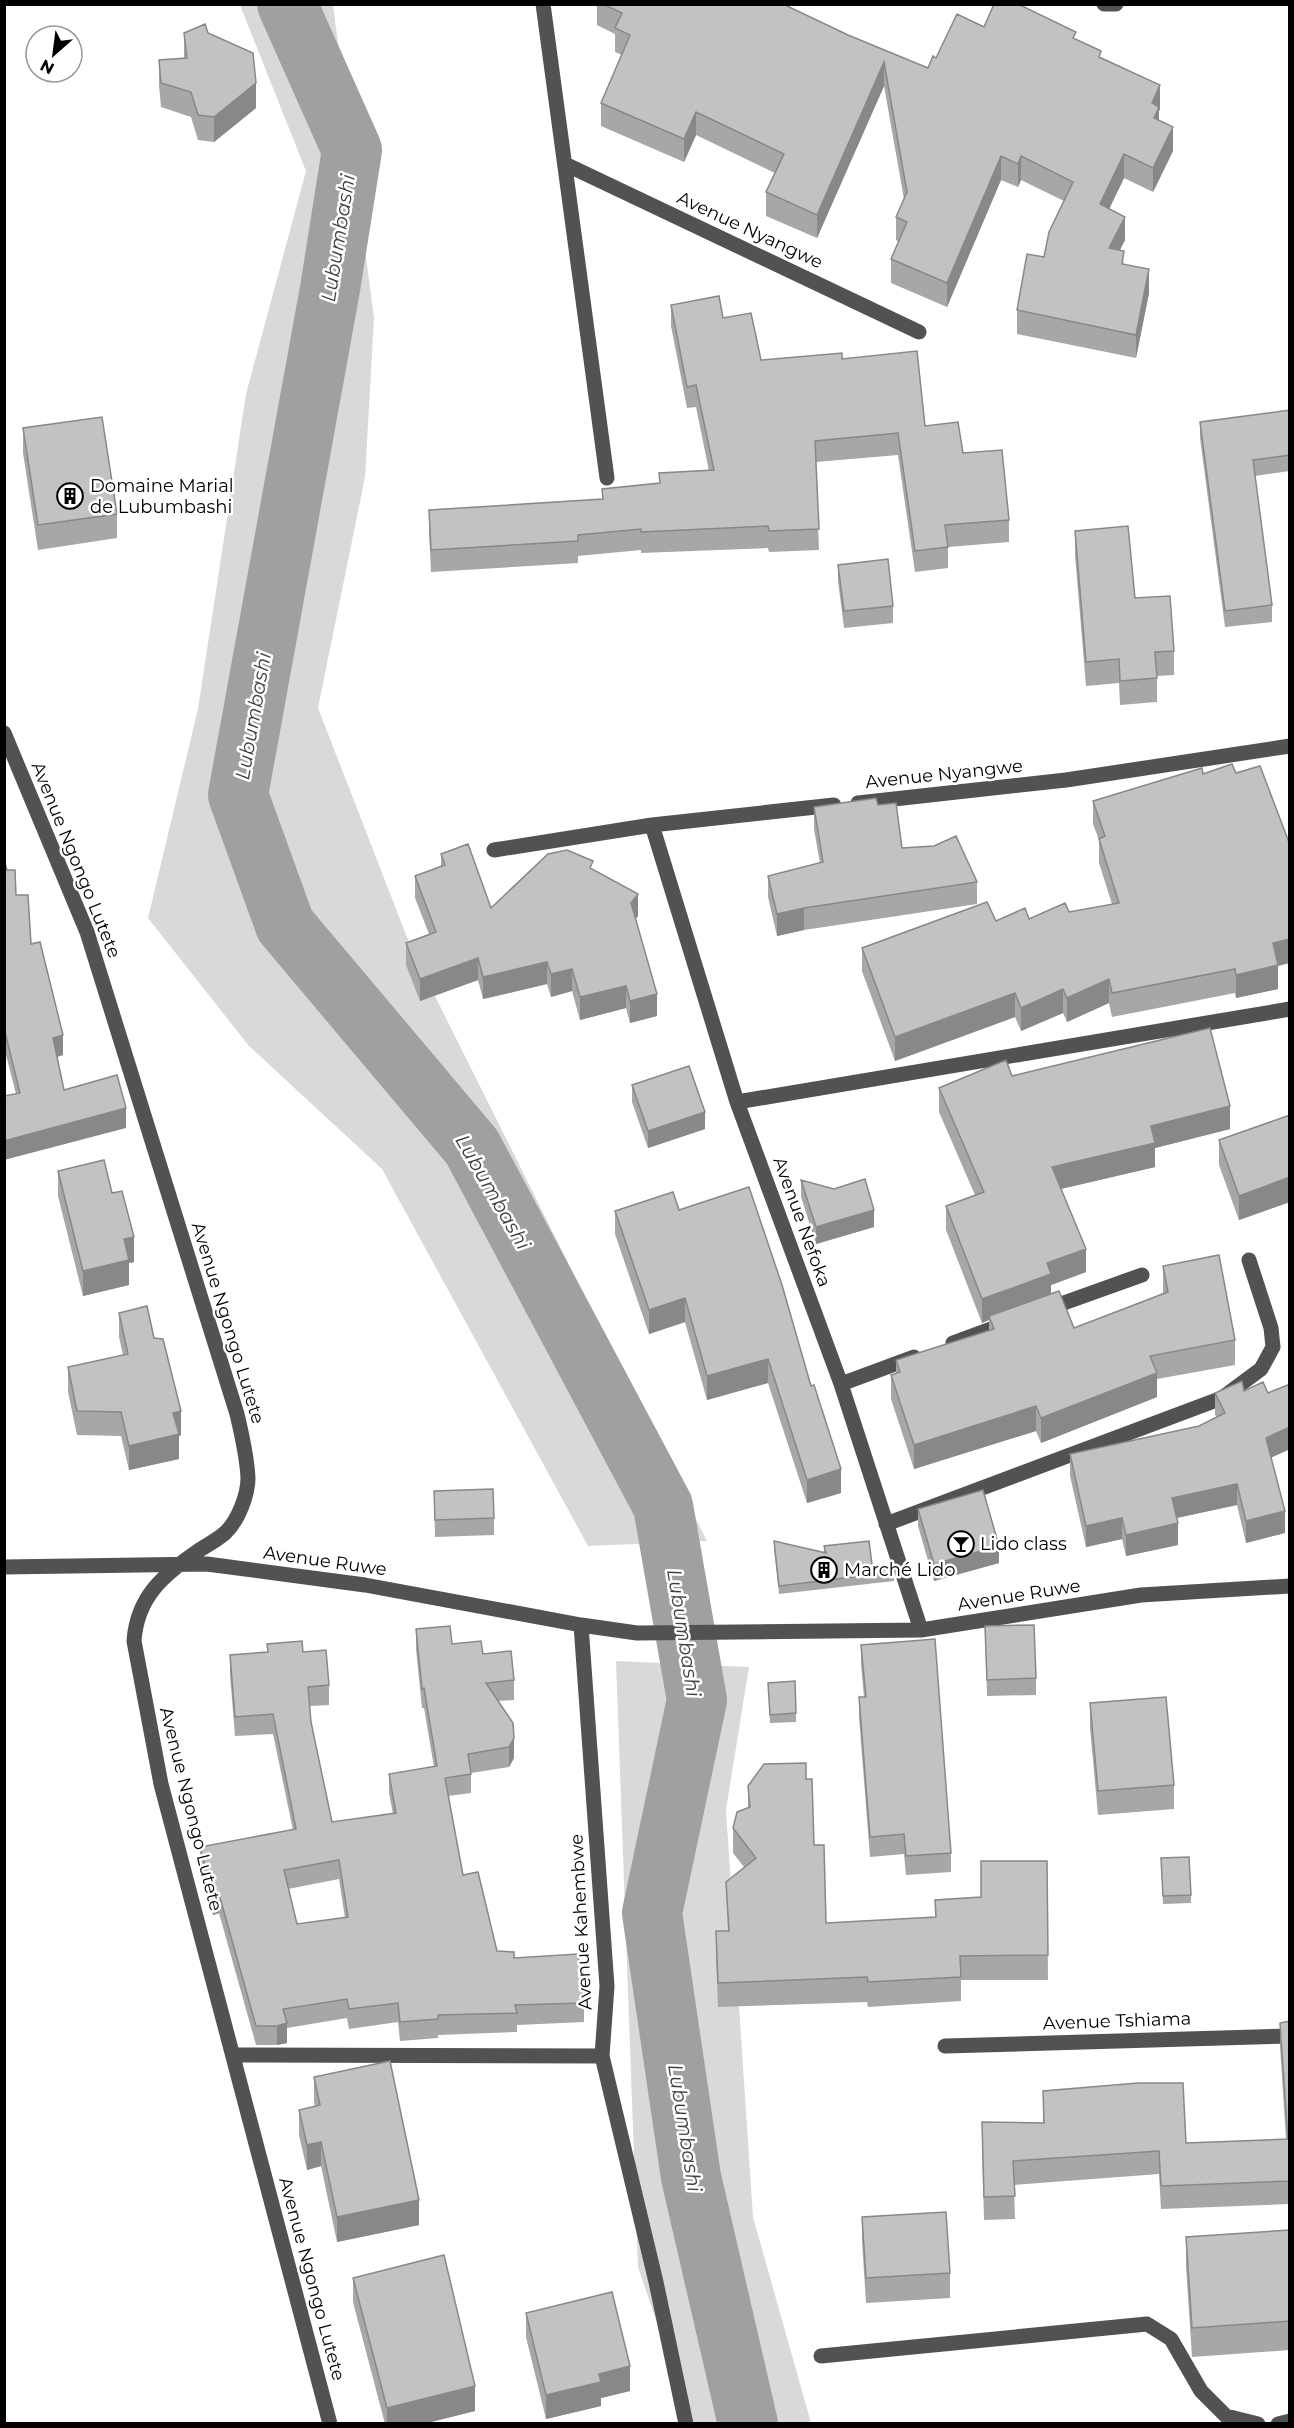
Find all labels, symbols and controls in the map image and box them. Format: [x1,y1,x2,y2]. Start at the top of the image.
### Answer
north arrow [24,24,84,84]
text: N [37,55,57,78]
water label: Lubumbashi [316,172,360,304]
street label: Avenue Nyangwe [674,187,826,273]
place label: Domaine Marial de Lubumbashi [90,475,234,518]
building icon: Domaine Marial de Lubumbashi [55,481,85,511]
water label: Lubumbashi [230,650,276,782]
street label: Avenue Nyangwe [864,755,1024,793]
street label: Avenue Ngongo Lutete [27,759,126,961]
water label: Lubumbashi [450,1130,536,1254]
street label: Avenue Nefoka [768,1154,836,1290]
street label: Avenue Ngongo Lutete [187,1220,269,1427]
bar icon: Lido class [946,1529,976,1559]
place label: Lido class [980,1533,1067,1555]
street label: Avenue Ruwe [262,1541,388,1581]
building icon: Marché Lido [809,1555,839,1585]
place label: Marché Lido [844,1559,955,1581]
water label: Lubumbashi [662,1567,706,1699]
street label: Avenue Ruwe [956,1574,1082,1616]
street label: Avenue Ngongo Lutete [155,1705,227,1913]
street label: Avenue Kahembwe [565,1833,597,2011]
street label: Avenue Tshiama [1042,2007,1192,2035]
water label: Lubumbashi [663,2062,707,2194]
street label: Avenue Ngongo Lutete [274,2175,350,2383]

